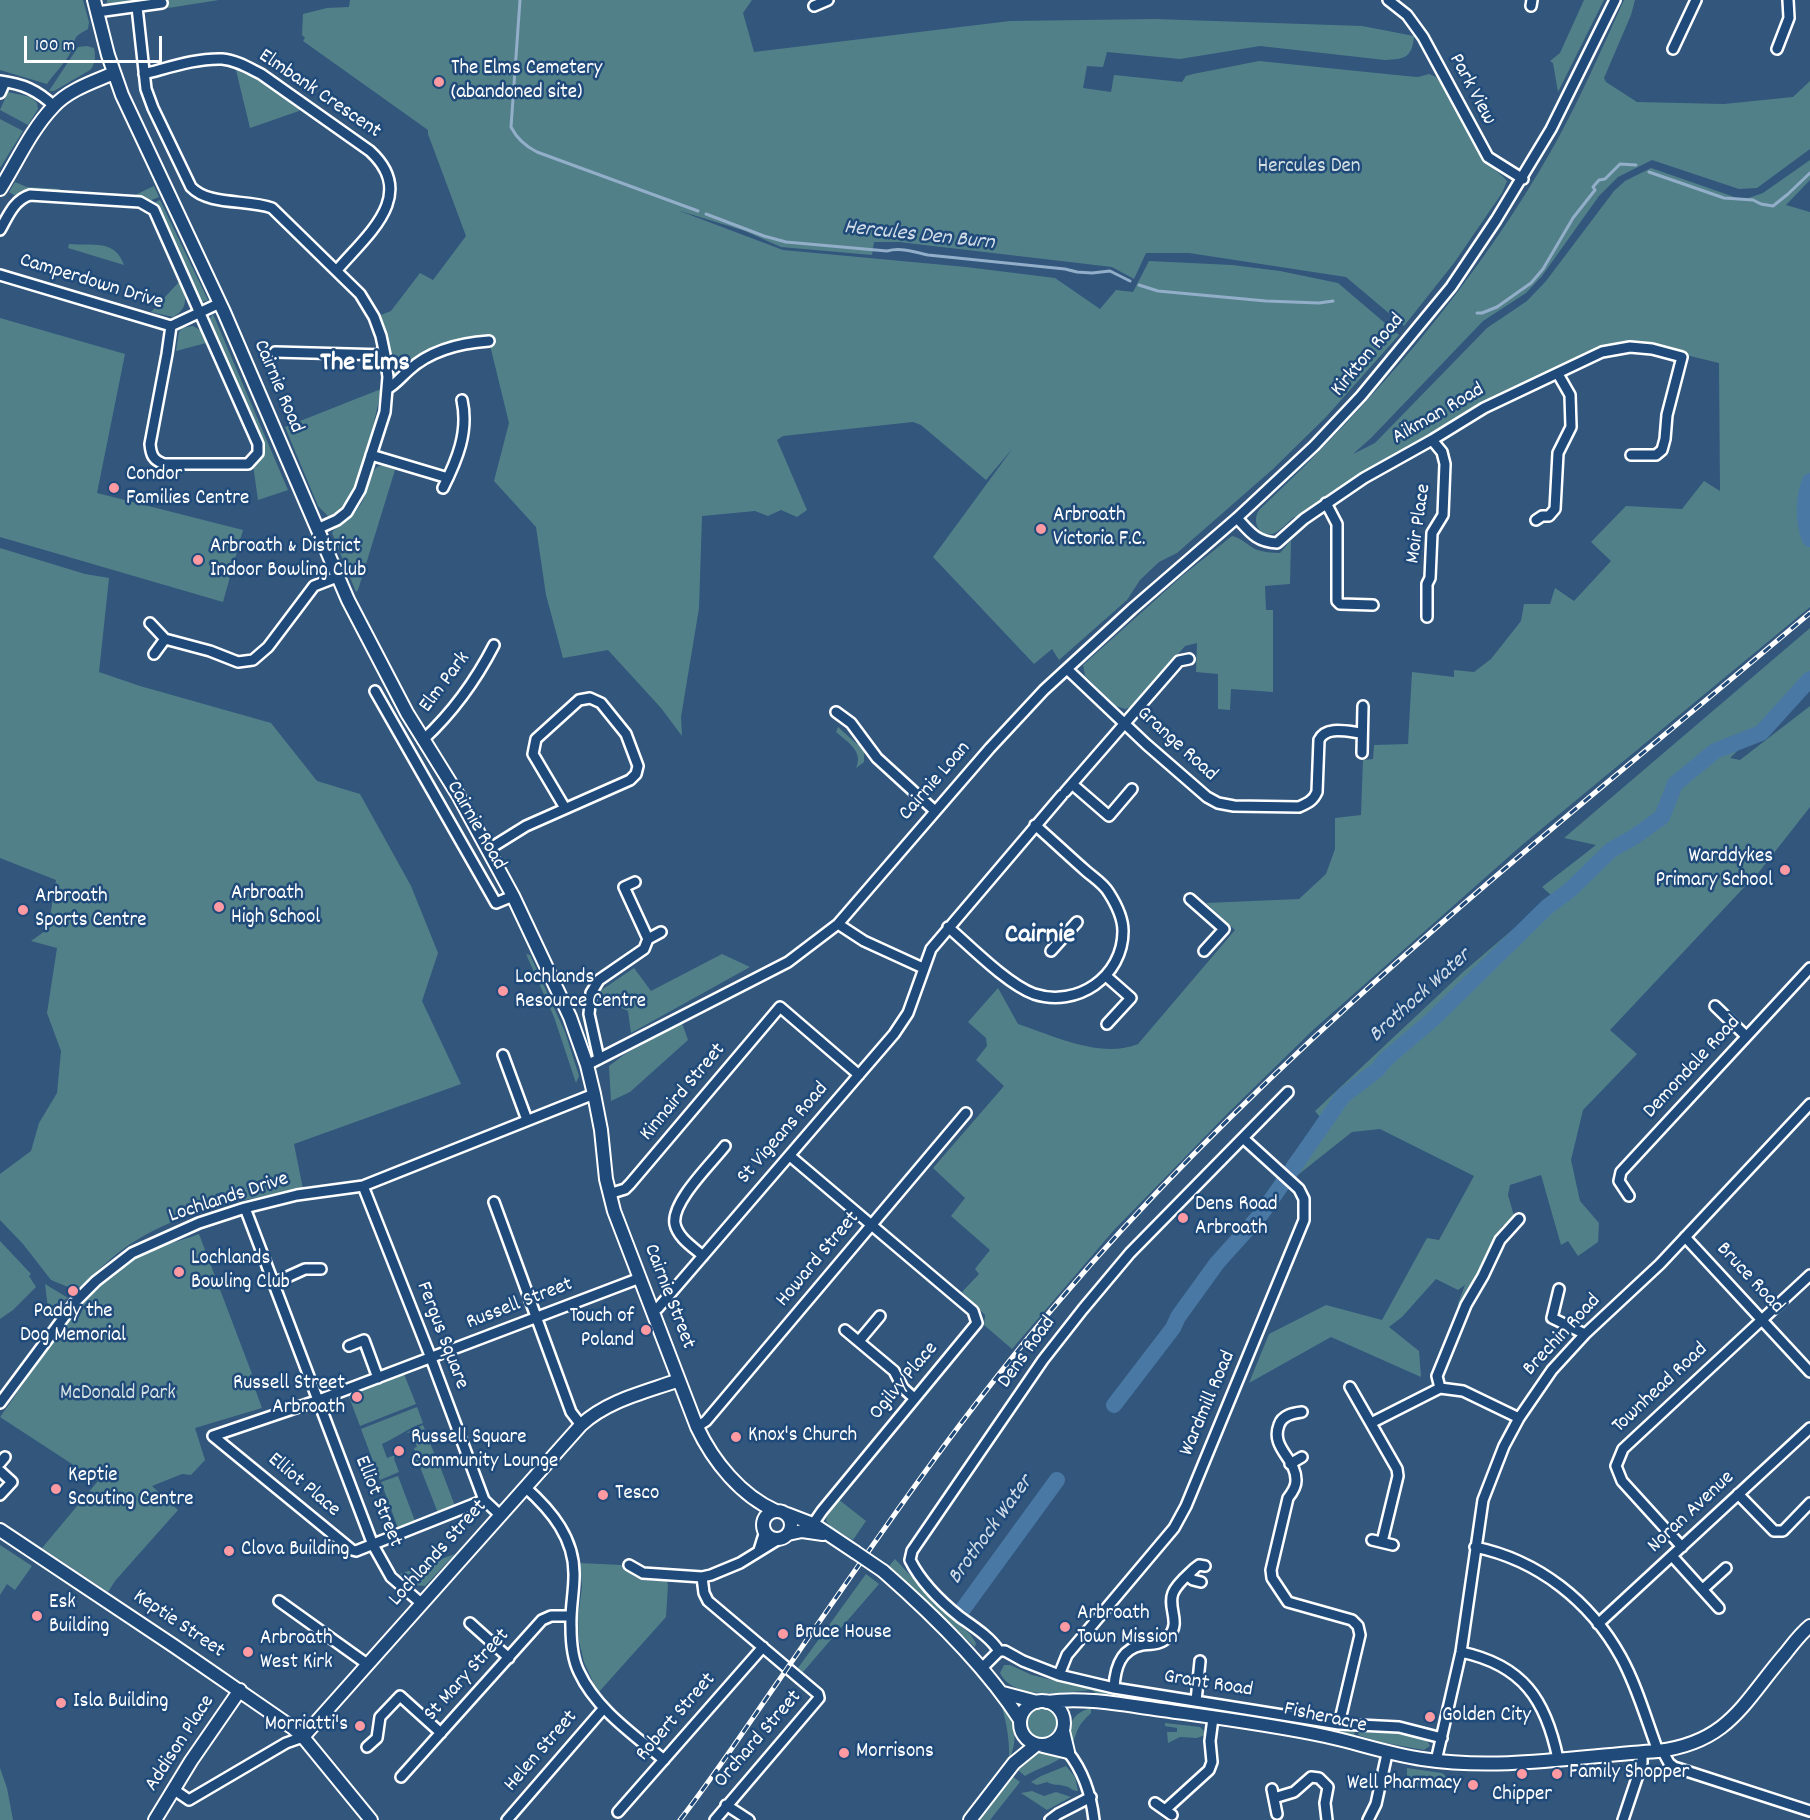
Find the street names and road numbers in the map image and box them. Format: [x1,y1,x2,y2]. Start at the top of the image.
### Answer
street label: Elmbank Crescent [253,45,385,145]
street label: Park View [1442,50,1500,130]
street label: Camperdown Drive [16,249,166,317]
street label: Kirkton Road [1327,309,1411,403]
street label: Cairnie Road [246,337,308,437]
street label: Aikman Road [1389,379,1489,451]
street label: Moir Place [1402,483,1438,565]
street label: Elm Park [415,648,477,718]
street label: Grange Road [1130,702,1222,788]
street label: Cairnie Loan [895,737,977,827]
street label: Cairnie Road [439,777,511,875]
street label: Demondale Road [1639,1011,1747,1125]
street label: Kinnaird Street [636,1039,732,1147]
street label: St Vigeans Road [733,1078,835,1190]
street label: Lochlands Drive [166,1168,292,1230]
street label: Howard Street [772,1207,866,1313]
street label: Bruce Road [1710,1238,1788,1320]
street label: Cairnie Street [636,1241,700,1353]
street label: Russell Street [463,1273,577,1337]
street label: Fergus Square [409,1279,473,1393]
street label: Brechin Road [1519,1290,1607,1382]
street label: Dens Road [994,1312,1062,1394]
street label: Ogilvy Place [865,1338,945,1426]
street label: Townhead Road [1608,1338,1714,1440]
street label: Wardmill Road [1176,1348,1242,1460]
street label: Elliot Place [261,1448,345,1524]
street label: Elliot Street [347,1453,407,1551]
street label: Noran Avenue [1643,1467,1741,1559]
street label: Lochlands Street [384,1495,494,1613]
street label: Keptie Street [127,1585,229,1665]
street label: St Mary Street [420,1624,516,1728]
street label: Grant Road [1162,1666,1254,1704]
street label: Robert Street [632,1668,722,1768]
street label: Orchard Street [710,1686,808,1794]
street label: Addison Place [141,1691,221,1797]
street label: Fisheracre [1281,1698,1369,1740]
street label: Helen Street [500,1706,584,1798]

